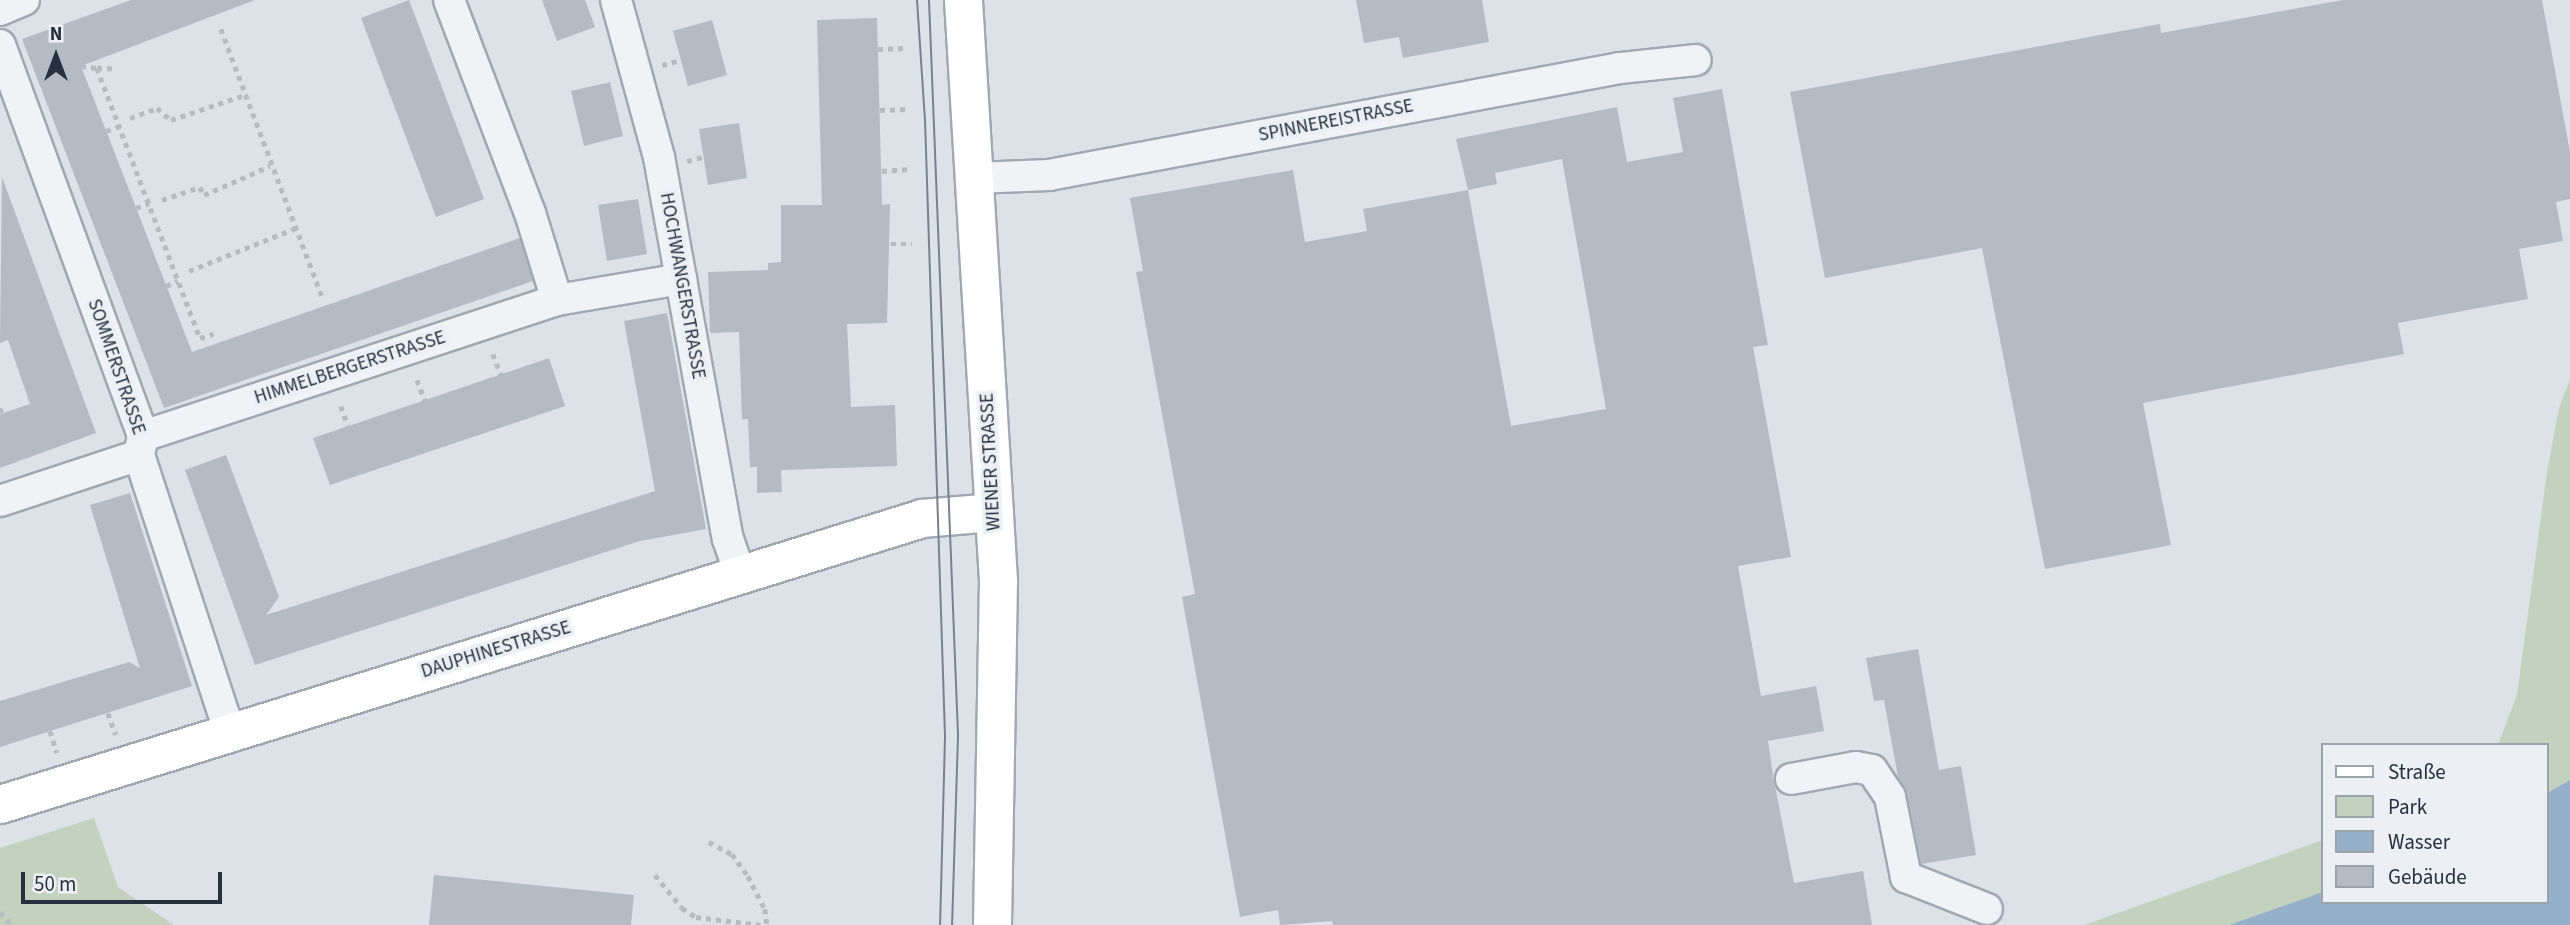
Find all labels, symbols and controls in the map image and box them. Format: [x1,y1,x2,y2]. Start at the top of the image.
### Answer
north arrow [21,21,91,91]
text: N [50,21,62,48]
street label: SPINNEREISTRASSE [1257,95,1415,147]
street label: HOCHWANGERSTRASSE [654,191,710,381]
street label: SOMMERSTRASSE [82,296,150,438]
street label: HIMMELBERGERSTRASSE [252,326,448,410]
street label: WIENER STRASSE [976,393,1006,531]
street label: DAUPHINESTRASSE [418,616,574,684]
legend [2322,743,2549,904]
text: Straße [2388,757,2446,787]
text: Park [2388,792,2427,822]
text: Wasser [2388,827,2450,857]
scale bar [24,858,226,902]
text: Gebäude [2388,862,2467,892]
text: 50 m [34,869,76,899]

